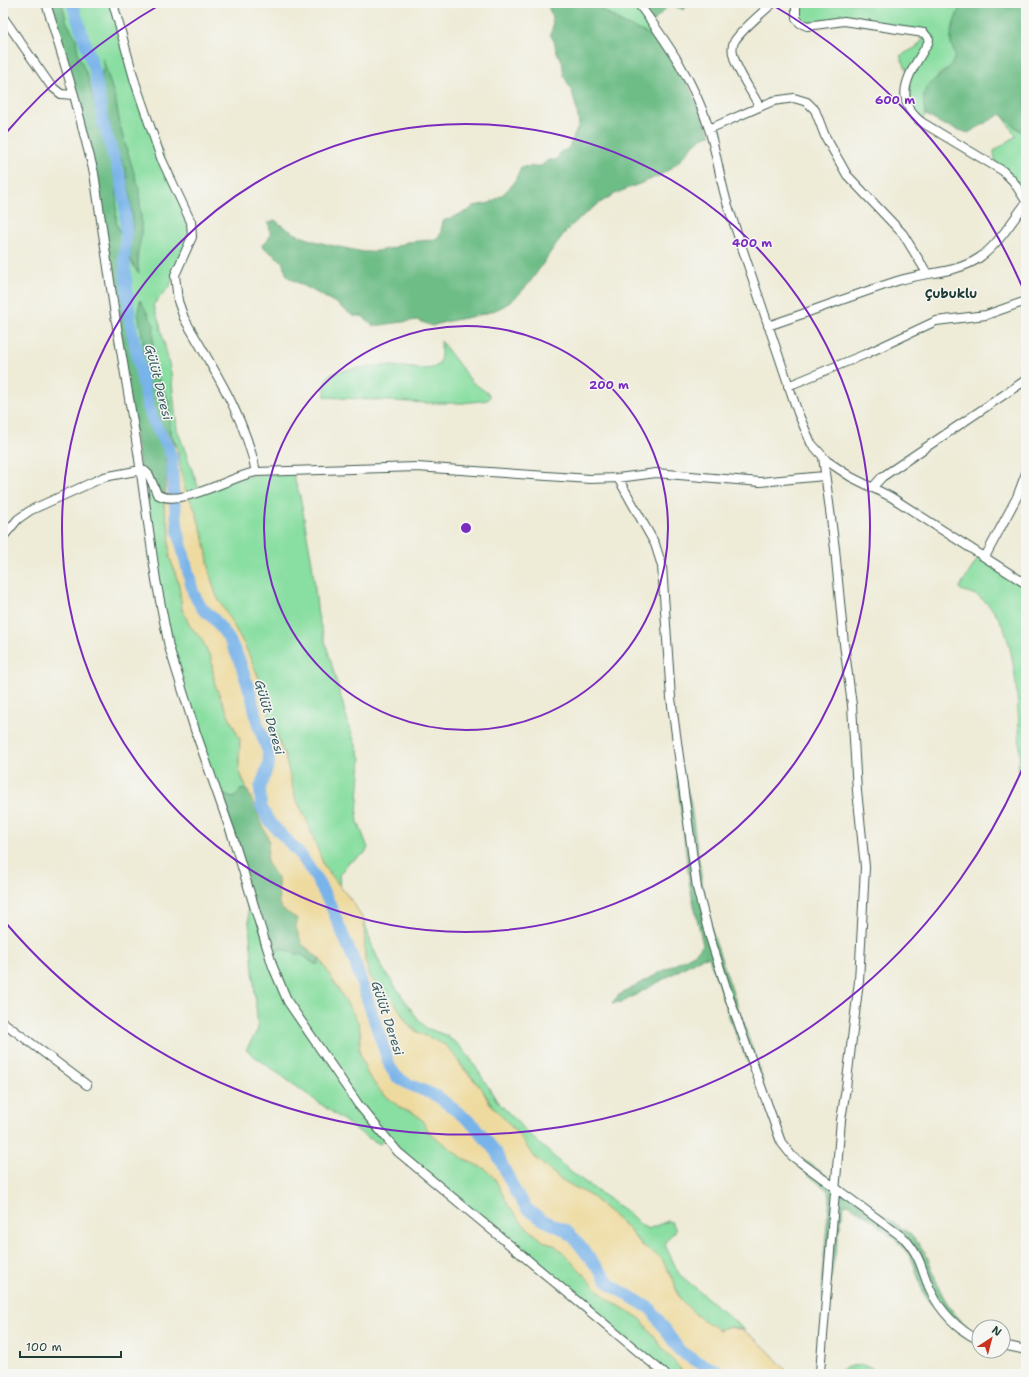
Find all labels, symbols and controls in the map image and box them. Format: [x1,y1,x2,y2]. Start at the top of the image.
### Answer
text: 600 m [875,92,915,108]
text: 400 m [732,235,772,251]
district label: Çubuklu [925,285,977,302]
water label: Gülüt Deresi [141,342,176,422]
text: 200 m [589,377,629,393]
centre of rings [459,521,473,535]
water label: Gülüt Deresi [251,678,288,757]
water label: Gülüt Deresi [367,979,408,1058]
north arrow [971,1319,1011,1359]
text: N [989,1323,1005,1340]
scale bar [20,1333,121,1359]
text: 100 m [26,1339,62,1355]

